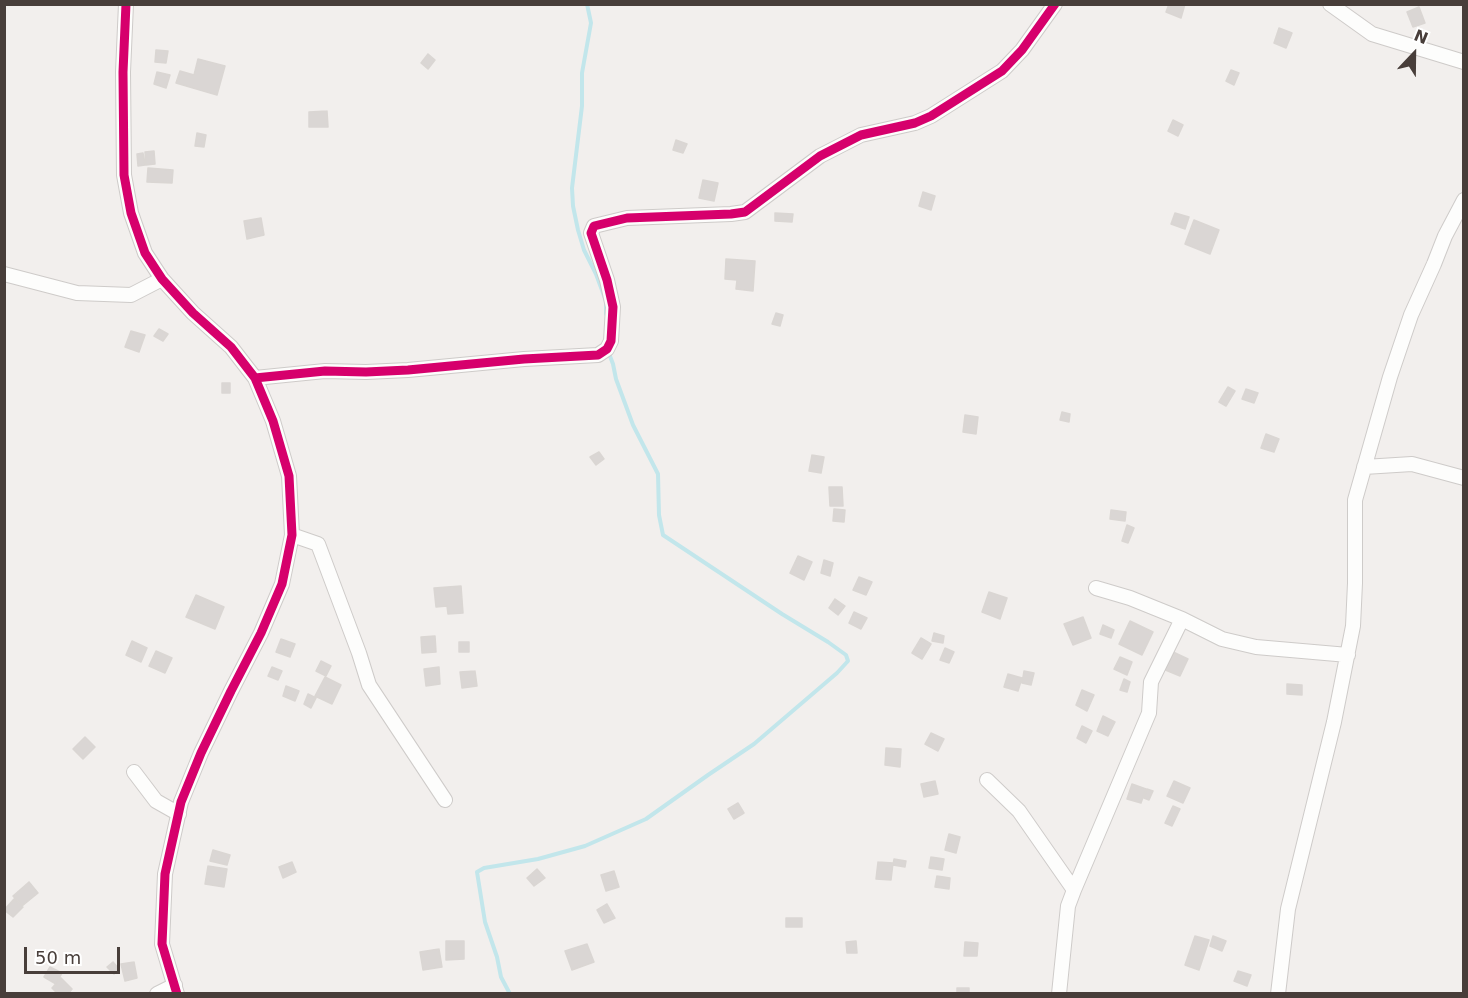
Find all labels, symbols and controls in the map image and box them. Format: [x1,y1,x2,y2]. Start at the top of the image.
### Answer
north arrow [1384,24,1444,84]
text: N [1411,26,1431,48]
scale bar [27,935,123,973]
text: 50 m [35,947,81,968]

